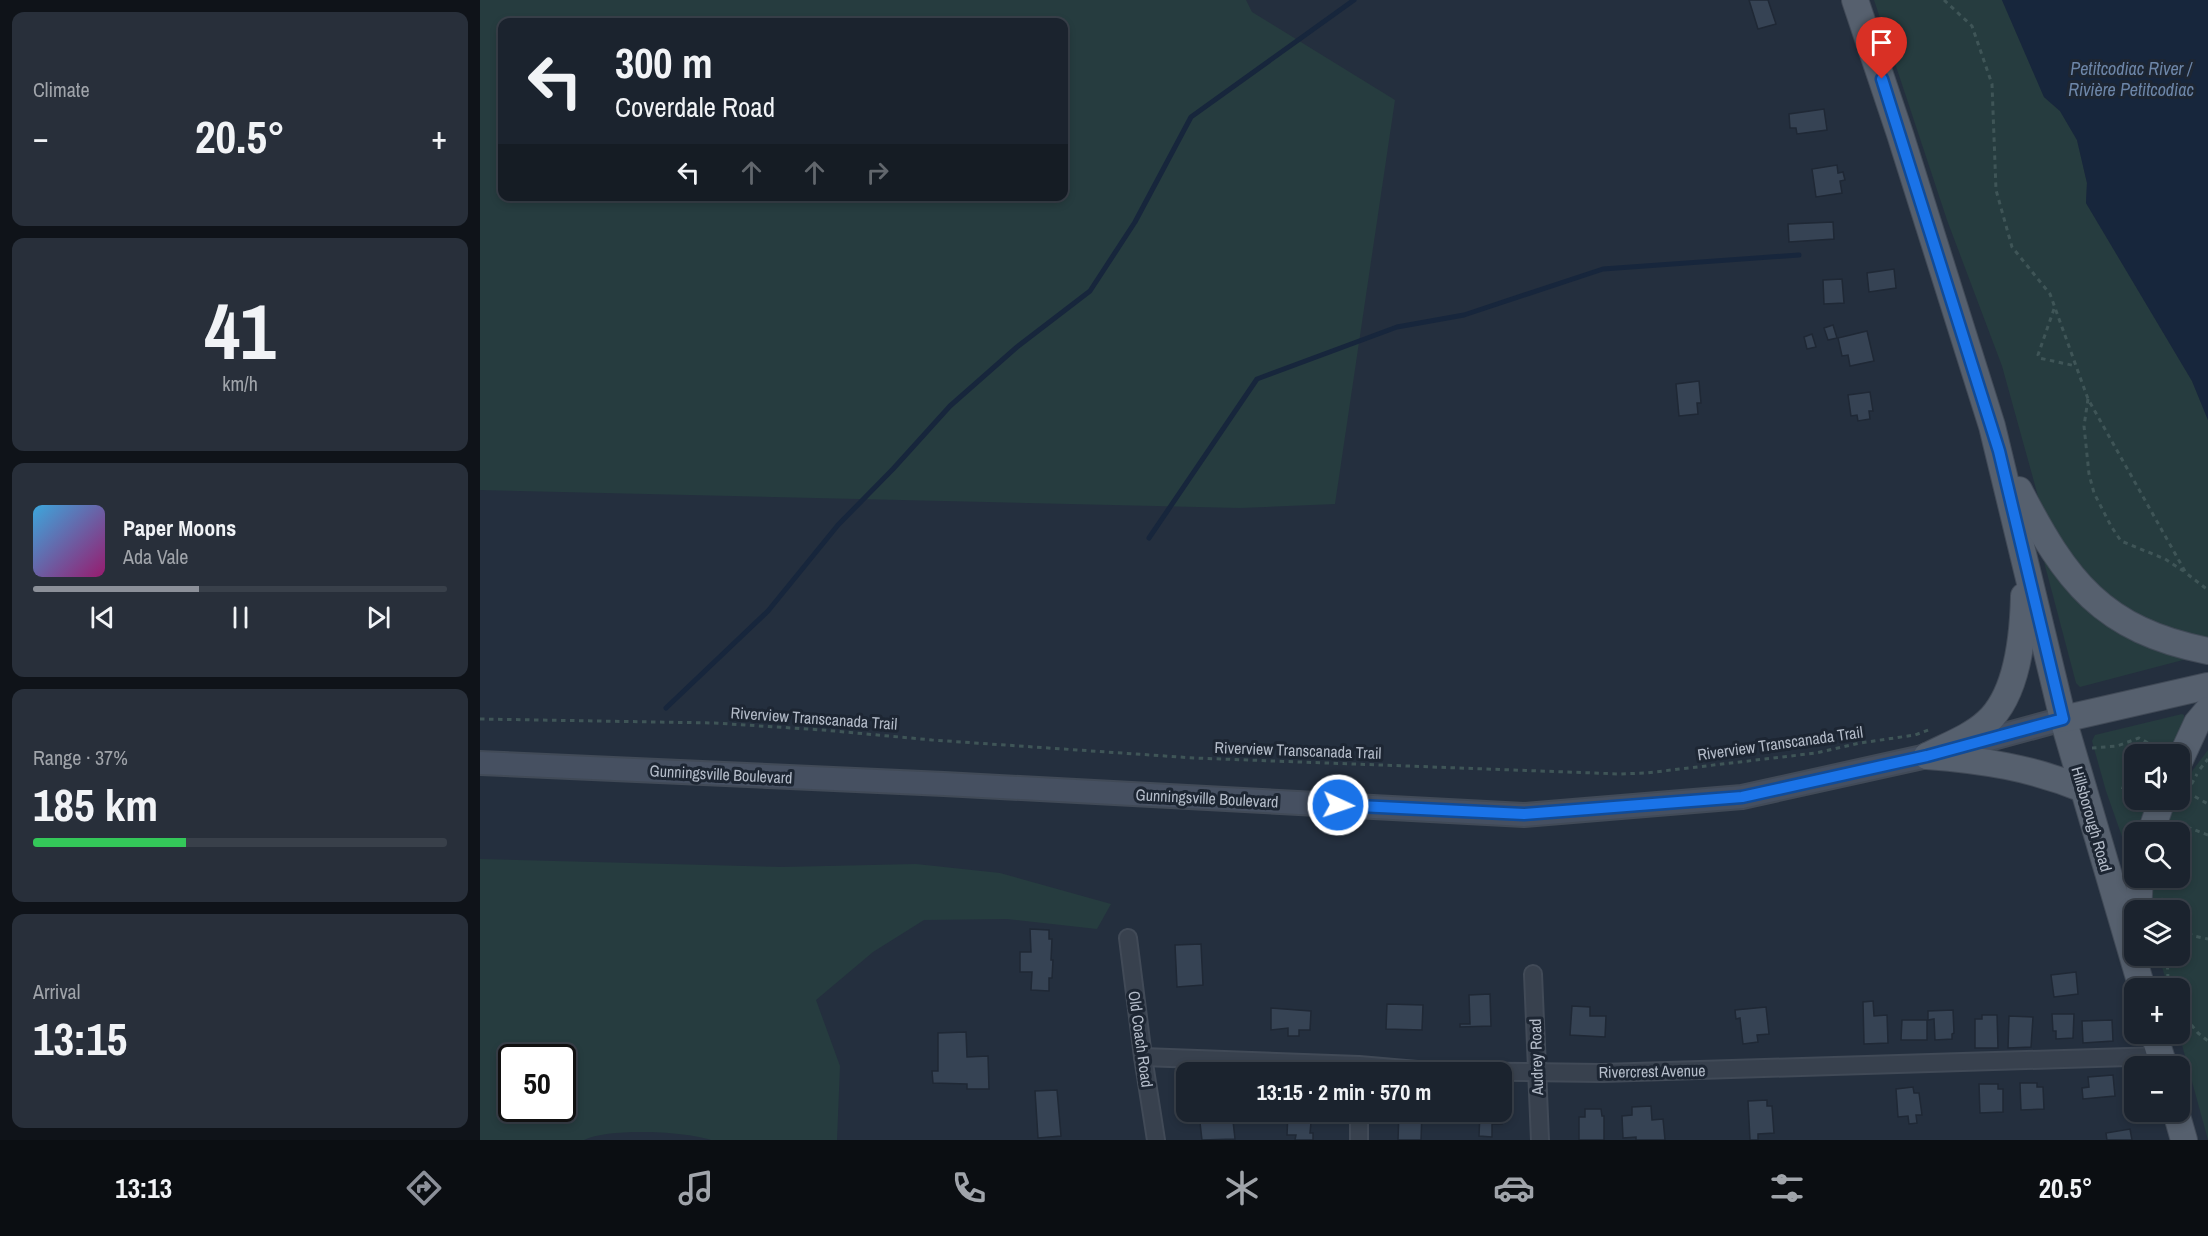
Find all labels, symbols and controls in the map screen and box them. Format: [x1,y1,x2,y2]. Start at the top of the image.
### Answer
pin [1856,17,1907,79]
icon: arrive [1865,26,1898,59]
text: 300 m [615,35,713,91]
icon: left [516,42,594,120]
water label: Petitcodiac River / Rivière Petitcodiac [2068,56,2194,102]
text: Climate [33,76,90,103]
text: Coverdale Road [615,89,775,125]
text: 20.5° [195,106,285,167]
text: − [33,115,49,159]
text: + [431,115,447,159]
icon: left [672,156,705,189]
icon: ahead [735,156,768,189]
icon: ahead [798,156,831,189]
icon: right [861,156,894,189]
text: 41 [204,278,276,383]
text: km/h [222,370,258,397]
text: Paper Moons [123,513,236,543]
text: Ada Vale [123,543,188,570]
icon: previous [86,601,119,634]
icon: pause [224,601,257,634]
icon: next [362,601,395,634]
street label: Riverview Transcanada Trail [730,701,898,735]
street label: Riverview Transcanada Trail [1696,720,1864,766]
street label: Riverview Transcanada Trail [1214,736,1382,764]
text: Range · 37% [33,744,128,771]
map controls [2124,744,2190,1122]
button: sound [2124,744,2190,810]
street label: Gunningsville Boulevard [649,759,793,789]
street label: Hillsborough Road [2066,764,2118,874]
position arrow [1306,773,1370,837]
text: 185 km [33,774,158,835]
street label: Gunningsville Boulevard [1135,783,1279,813]
button: search [2124,822,2190,888]
button: layers [2124,900,2190,966]
text: Arrival [33,978,80,1005]
button: + [2124,978,2190,1044]
street label: Old Coach Road [1123,989,1159,1089]
text: 13:15 [33,1008,127,1069]
street label: Audrey Road [1524,1018,1548,1097]
speed limit sign: 50 [498,1044,576,1122]
button: − [2124,1056,2190,1122]
street label: Rivercrest Avenue [1598,1059,1706,1083]
text: 13:15 · 2 min · 570 m [1257,1077,1431,1107]
icon: directions [403,1167,445,1209]
icon: music [675,1167,717,1209]
icon: phone [948,1167,990,1209]
icon: climate [1221,1167,1263,1209]
icon: car [1493,1167,1535,1209]
icon: filters [1766,1167,1808,1209]
text: 13:13 [115,1170,172,1206]
text: 20.5° [2039,1170,2093,1206]

